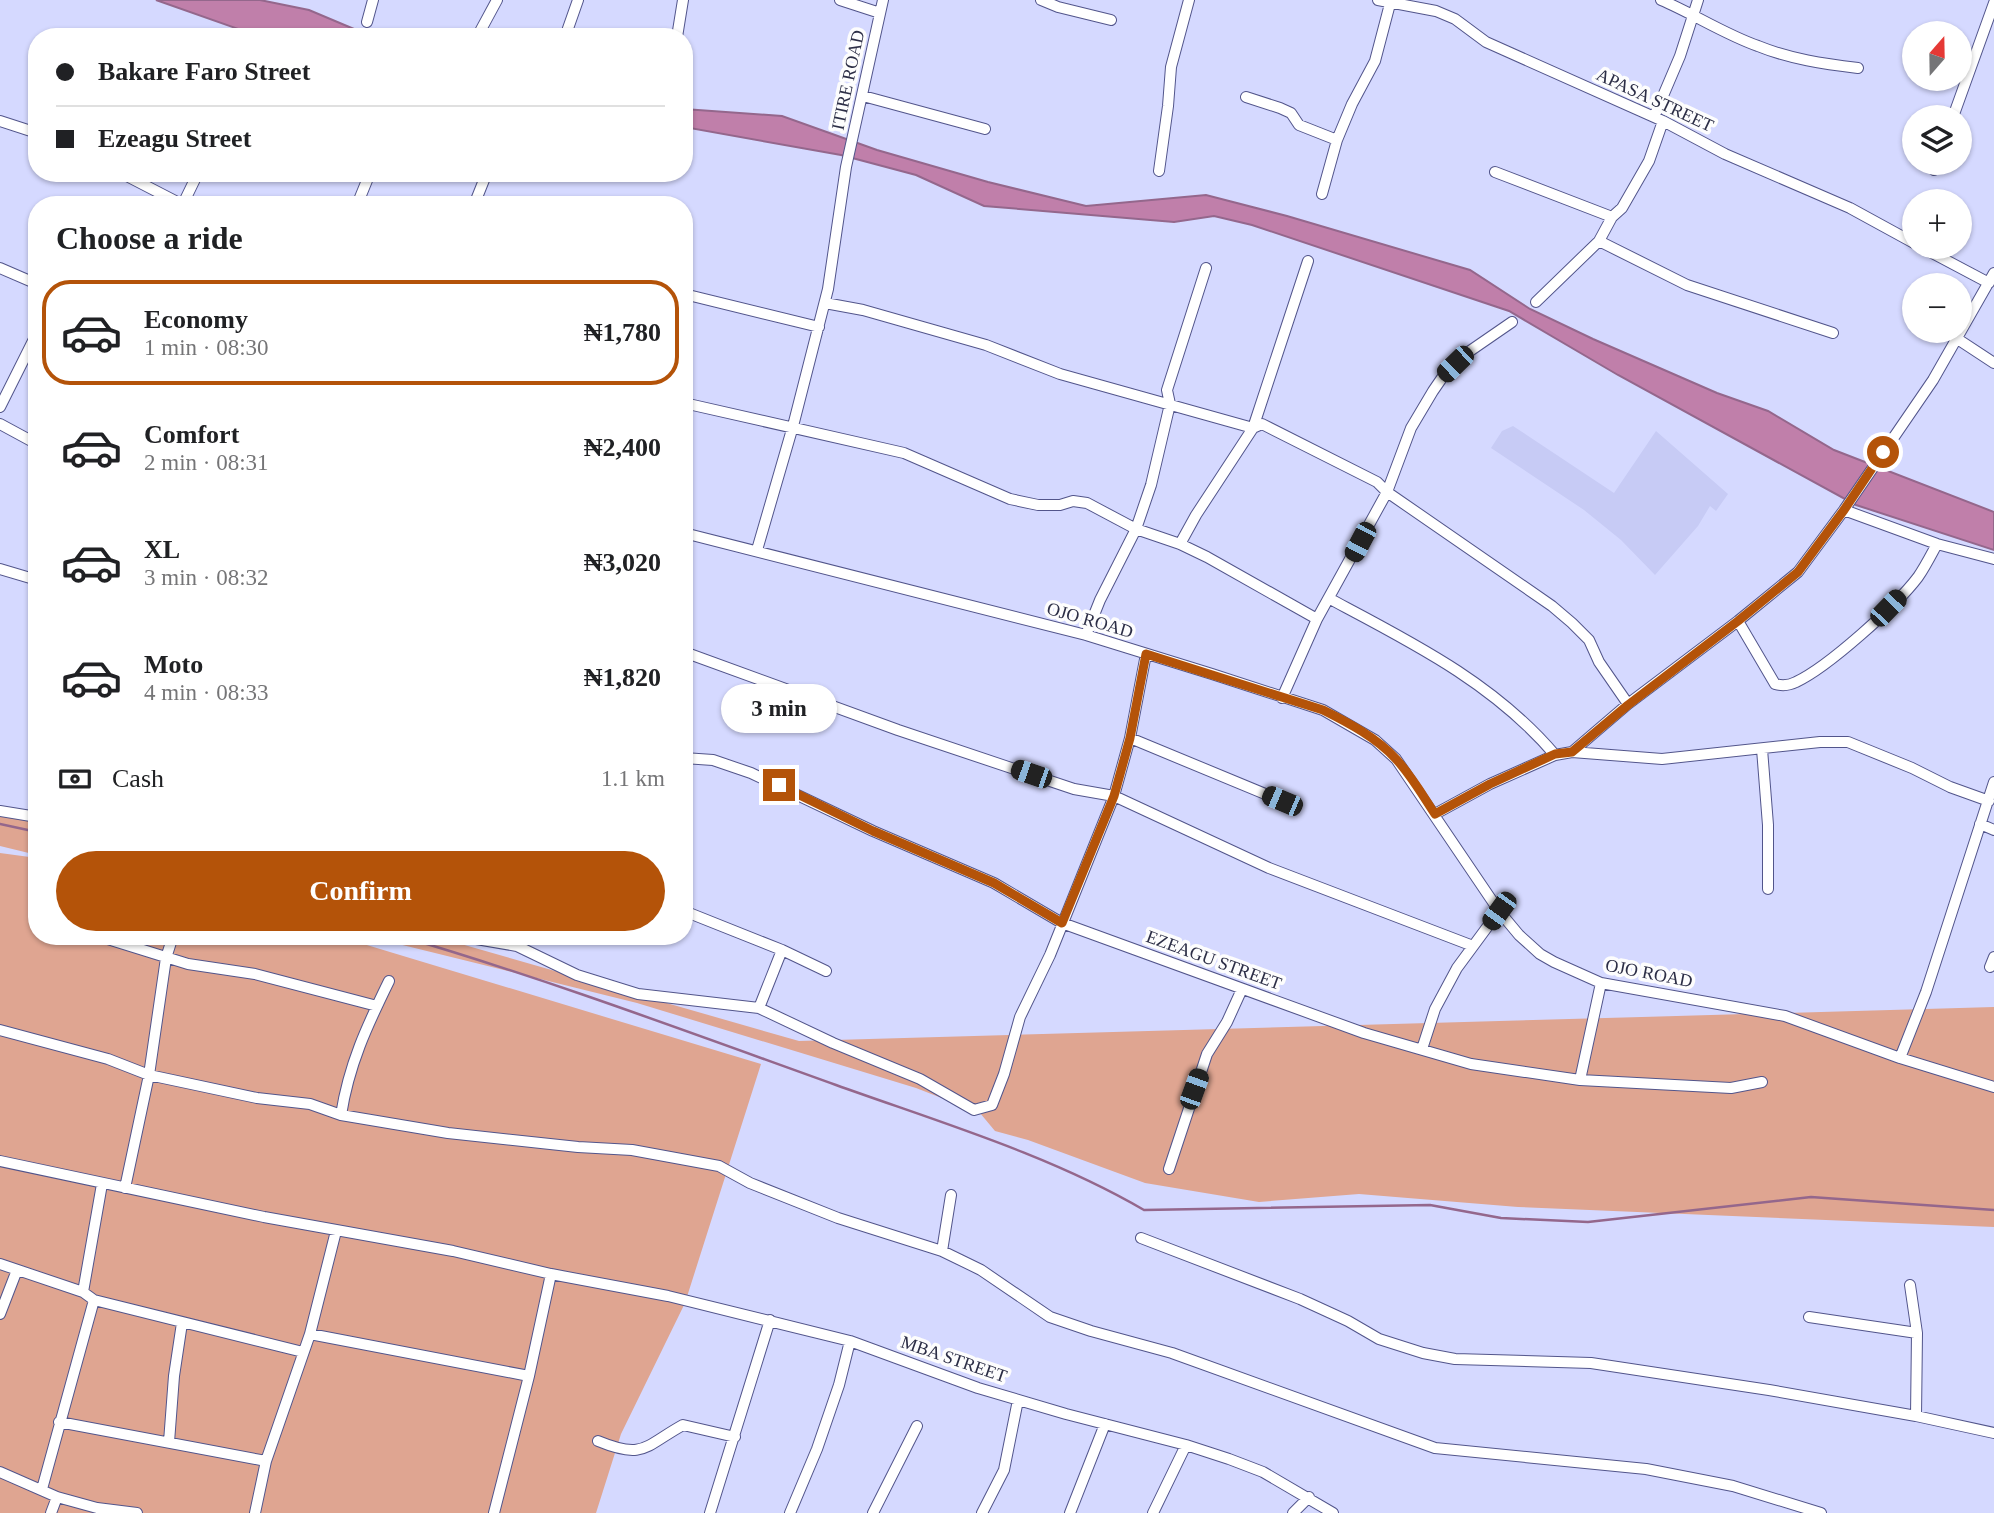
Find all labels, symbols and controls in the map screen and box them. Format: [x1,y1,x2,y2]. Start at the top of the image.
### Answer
north arrow [1902,21,1972,91]
map controls [1902,21,1972,343]
street label: ITIRE ROAD [828,28,868,132]
text: Bakare Faro Street [98,57,310,86]
street label: APASA STREET [1593,64,1717,136]
button: layers [1902,105,1972,175]
text: Ezeagu Street [98,124,251,153]
button: + [1902,189,1972,259]
text: Choose a ride [56,220,243,256]
button: − [1902,273,1972,343]
icon: car [60,301,123,364]
text: Economy [144,305,248,334]
text: ₦1,780 [584,318,661,347]
text: 1 min · 08:30 [144,335,269,360]
car [1433,342,1478,386]
icon: car [60,416,123,479]
text: Comfort [144,420,239,449]
text: ₦2,400 [584,433,661,462]
route start [1867,436,1899,468]
text: 2 min · 08:31 [144,450,269,475]
car [1341,519,1380,565]
icon: car [60,531,123,594]
text: XL [144,535,180,564]
text: ₦3,020 [584,548,661,577]
text: 3 min · 08:32 [144,565,269,590]
car [1866,586,1911,630]
street label: OJO ROAD [1045,598,1135,642]
icon: car [60,646,123,709]
text: Moto [144,650,203,679]
text: ₦1,820 [584,663,661,692]
text: 4 min · 08:33 [144,680,269,705]
callout: 3 min [721,684,837,732]
text: 3 min [751,696,807,721]
car [1008,757,1055,791]
icon: cash [56,760,94,798]
text: Cash [112,764,164,793]
text: 1.1 km [601,766,665,791]
route end [763,769,795,801]
car [1259,783,1306,819]
button: Confirm [56,851,665,931]
car [1479,888,1520,934]
street label: EZEAGU STREET [1144,926,1284,994]
street label: OJO ROAD [1604,955,1694,991]
car [1177,1066,1212,1112]
street label: MBA STREET [898,1332,1010,1386]

